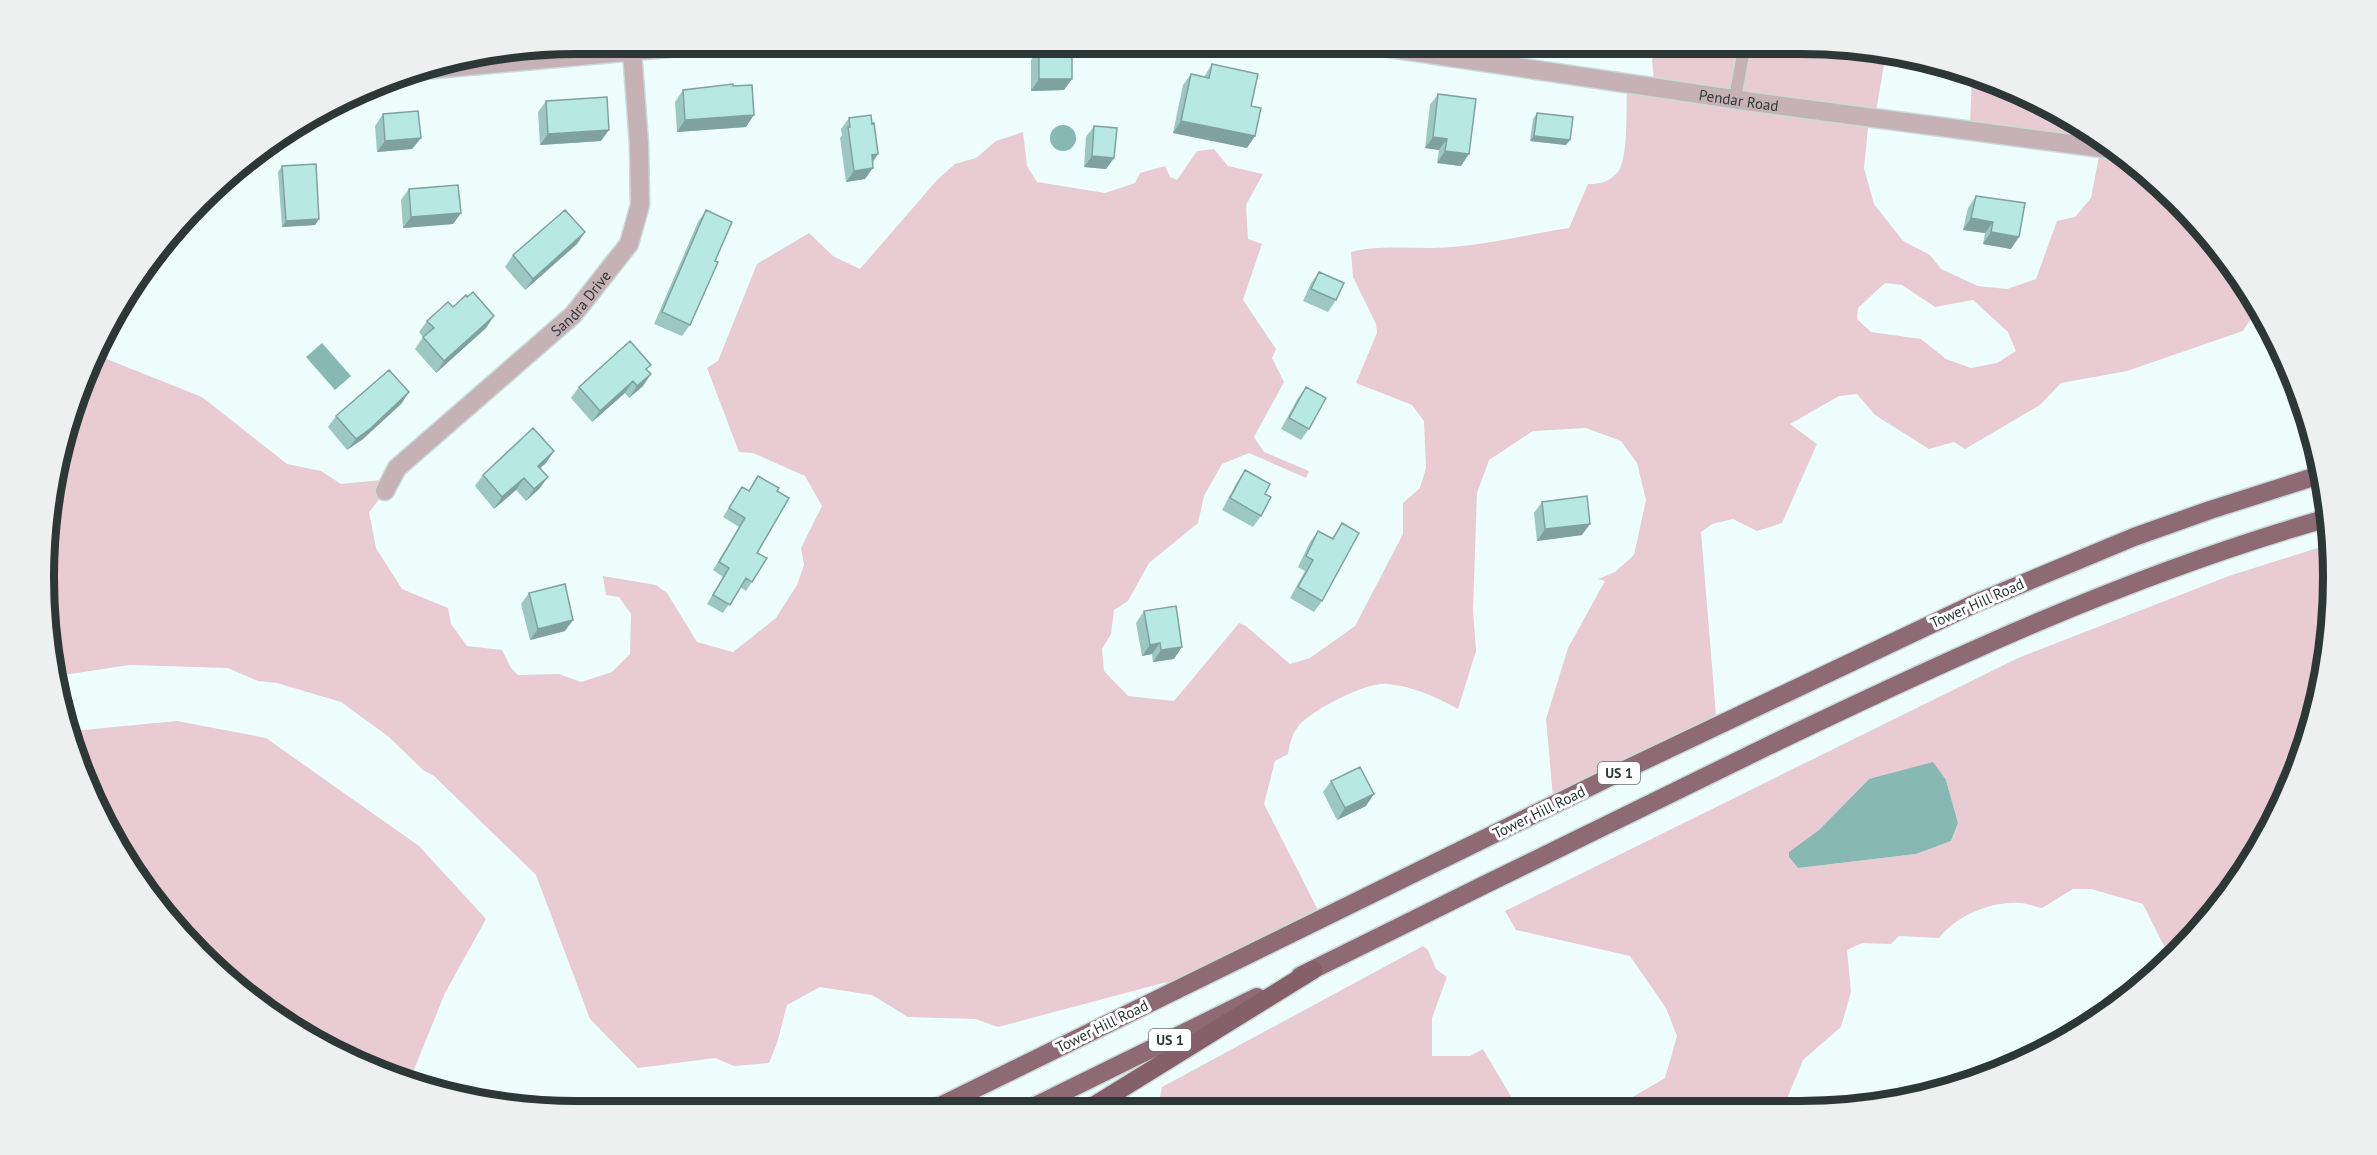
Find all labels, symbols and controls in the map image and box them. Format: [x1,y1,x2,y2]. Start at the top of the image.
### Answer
street label: Pendar Road [1698,85,1780,115]
street label: Sandra Drive [546,266,614,340]
street label: Tower Hill Road [1927,574,2027,632]
road number: US 1 [1598,762,1640,784]
street label: Tower Hill Road [1490,781,1588,843]
street label: Tower Hill Road [1053,995,1151,1057]
road number: US 1 [1149,1029,1191,1051]

